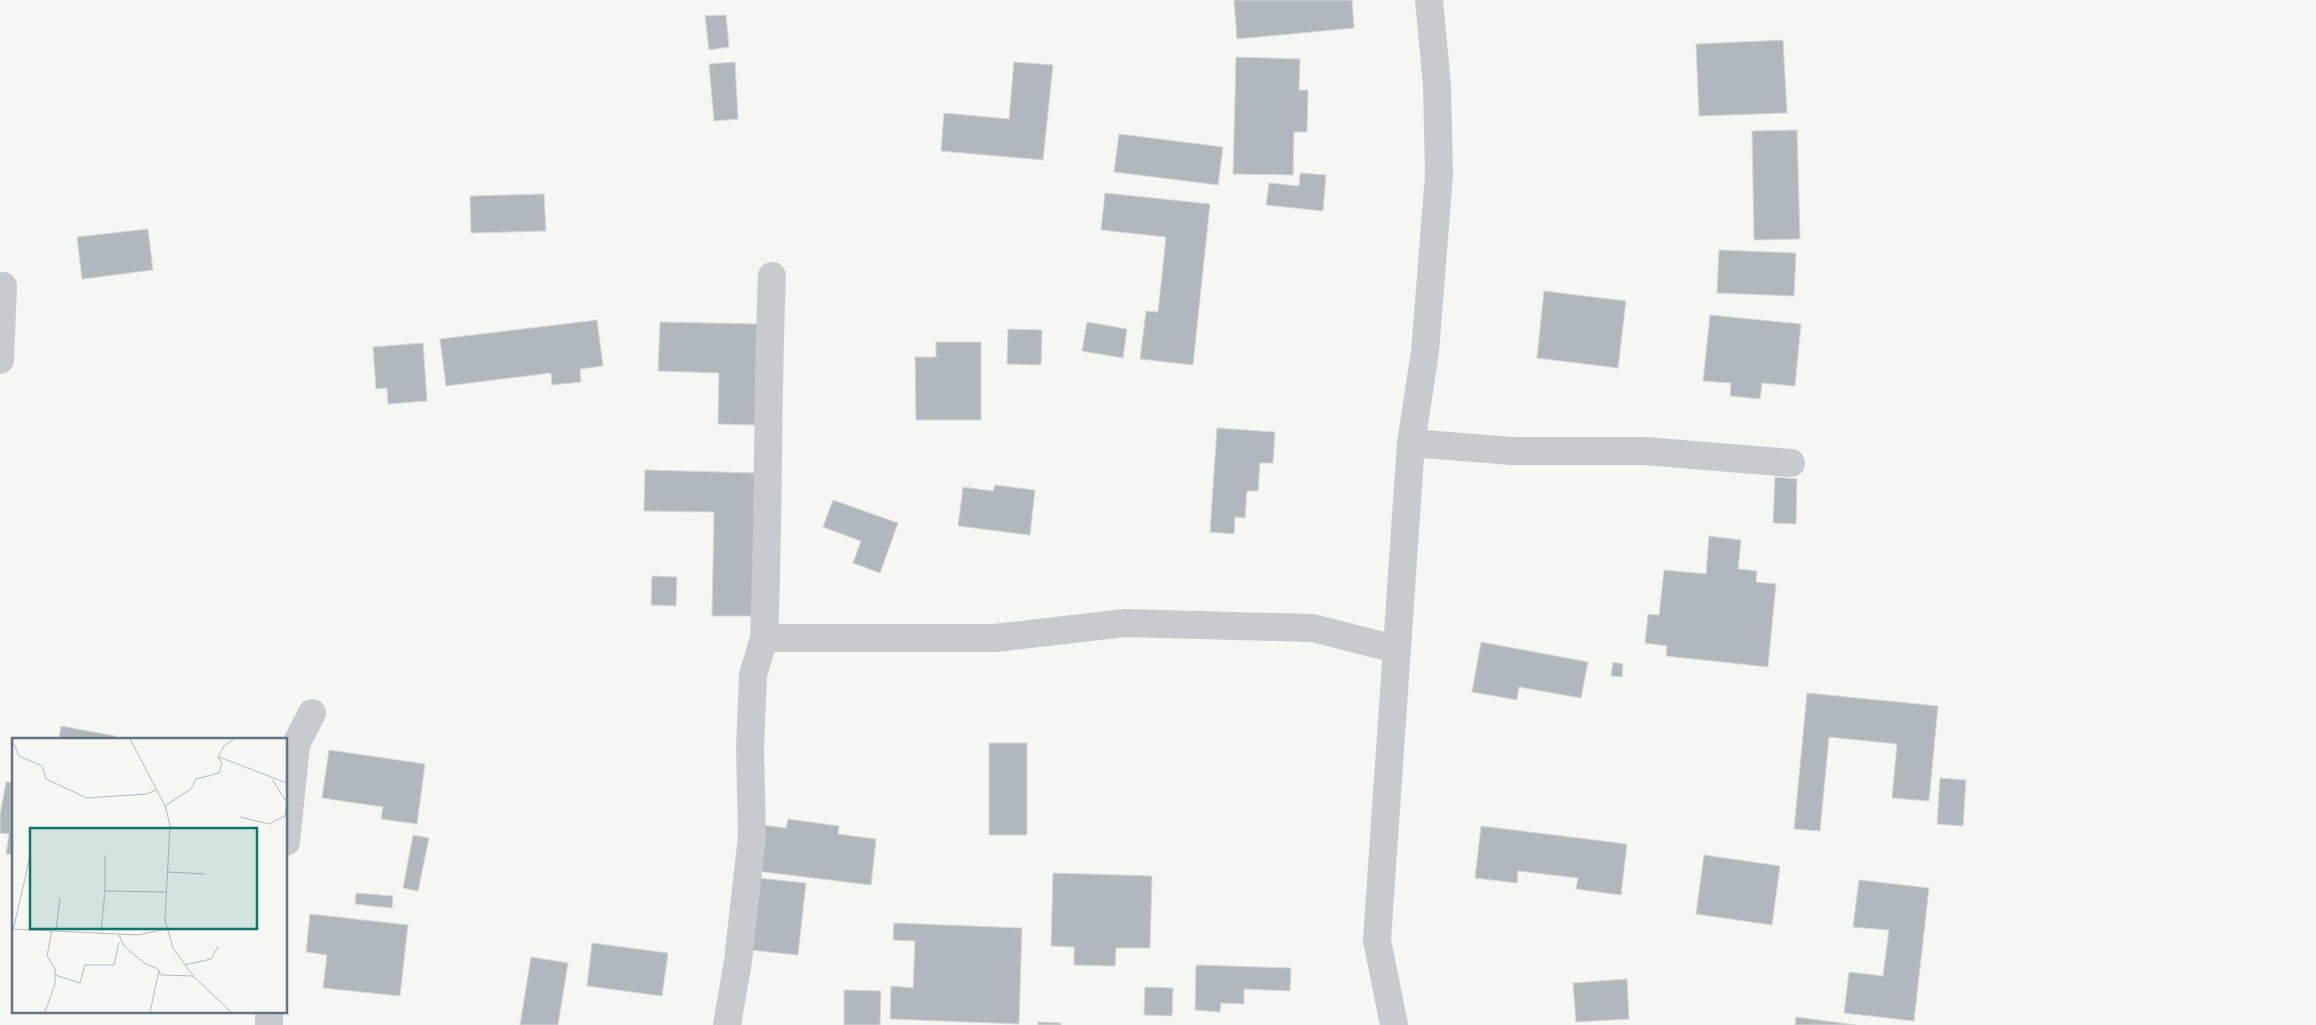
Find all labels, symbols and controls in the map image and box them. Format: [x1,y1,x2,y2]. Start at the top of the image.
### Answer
inset map [12,738,288,1012]

